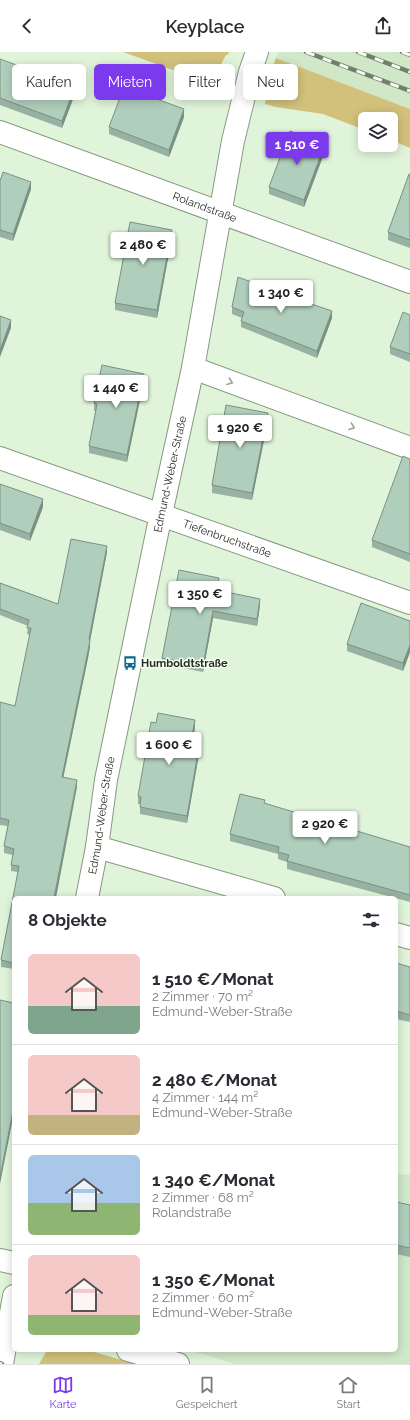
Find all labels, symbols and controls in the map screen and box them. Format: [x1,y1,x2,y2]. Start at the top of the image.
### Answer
icon: back [16,15,38,37]
icon: share [372,15,394,37]
text: Keyplace [165,16,245,37]
chip: Kaufen [12,64,86,100]
chip: Mieten [94,64,166,100]
chip: Filter [174,64,235,100]
chip: Neu [243,64,298,100]
map controls [358,112,398,152]
button: layers [358,112,398,152]
pin: 1 510 € [260,132,334,166]
text: 1 510 € [275,137,319,152]
street label: Rolandstraße [171,189,239,225]
pin: 2 480 € [106,232,180,266]
text: 2 480 € [119,237,167,252]
pin: 1 340 € [244,280,318,314]
text: 1 340 € [258,285,304,300]
pin: 1 440 € [79,375,153,409]
one-way arrow [226,377,233,385]
text: 1 440 € [93,380,139,395]
street label: Edmund-Weber-Straße [151,414,189,534]
pin: 1 920 € [203,415,277,449]
text: 1 920 € [217,420,263,435]
one-way arrow [348,422,355,430]
street label: Tiefenbruchstraße [181,517,274,560]
pin: 1 350 € [163,581,237,615]
text: 1 350 € [177,586,223,601]
bus stop icon: Humboldtstraße [122,655,138,671]
place label: Humboldtstraße [141,657,228,670]
pin: 1 600 € [132,732,206,766]
text: 1 600 € [146,737,192,752]
street label: Edmund-Weber-Straße [85,755,117,875]
pin: 2 920 € [288,811,362,845]
text: 2 920 € [302,816,348,831]
icon: filters [360,909,382,931]
text: 8 Objekte [28,910,107,930]
text: 1 510 €/Monat [152,969,274,989]
icon: home [60,970,108,1018]
text: 2 Zimmer · 70 m² [152,989,253,1004]
text: Edmund-Weber-Straße [152,1004,292,1019]
text: 2 480 €/Monat [152,1070,277,1090]
icon: home [60,1071,108,1119]
text: 4 Zimmer · 144 m² [152,1090,258,1105]
text: Edmund-Weber-Straße [152,1105,292,1120]
text: 1 340 €/Monat [152,1170,275,1190]
icon: home [60,1171,108,1219]
text: 2 Zimmer · 68 m² [152,1190,254,1205]
text: Rolandstraße [152,1205,231,1220]
text: 1 350 €/Monat [152,1270,275,1290]
icon: home [60,1271,108,1319]
text: 2 Zimmer · 60 m² [152,1290,254,1305]
text: Edmund-Weber-Straße [152,1305,292,1320]
tab: Karte [50,1374,77,1411]
tab: Gespeichert [176,1374,237,1411]
tab: Start [337,1374,360,1411]

